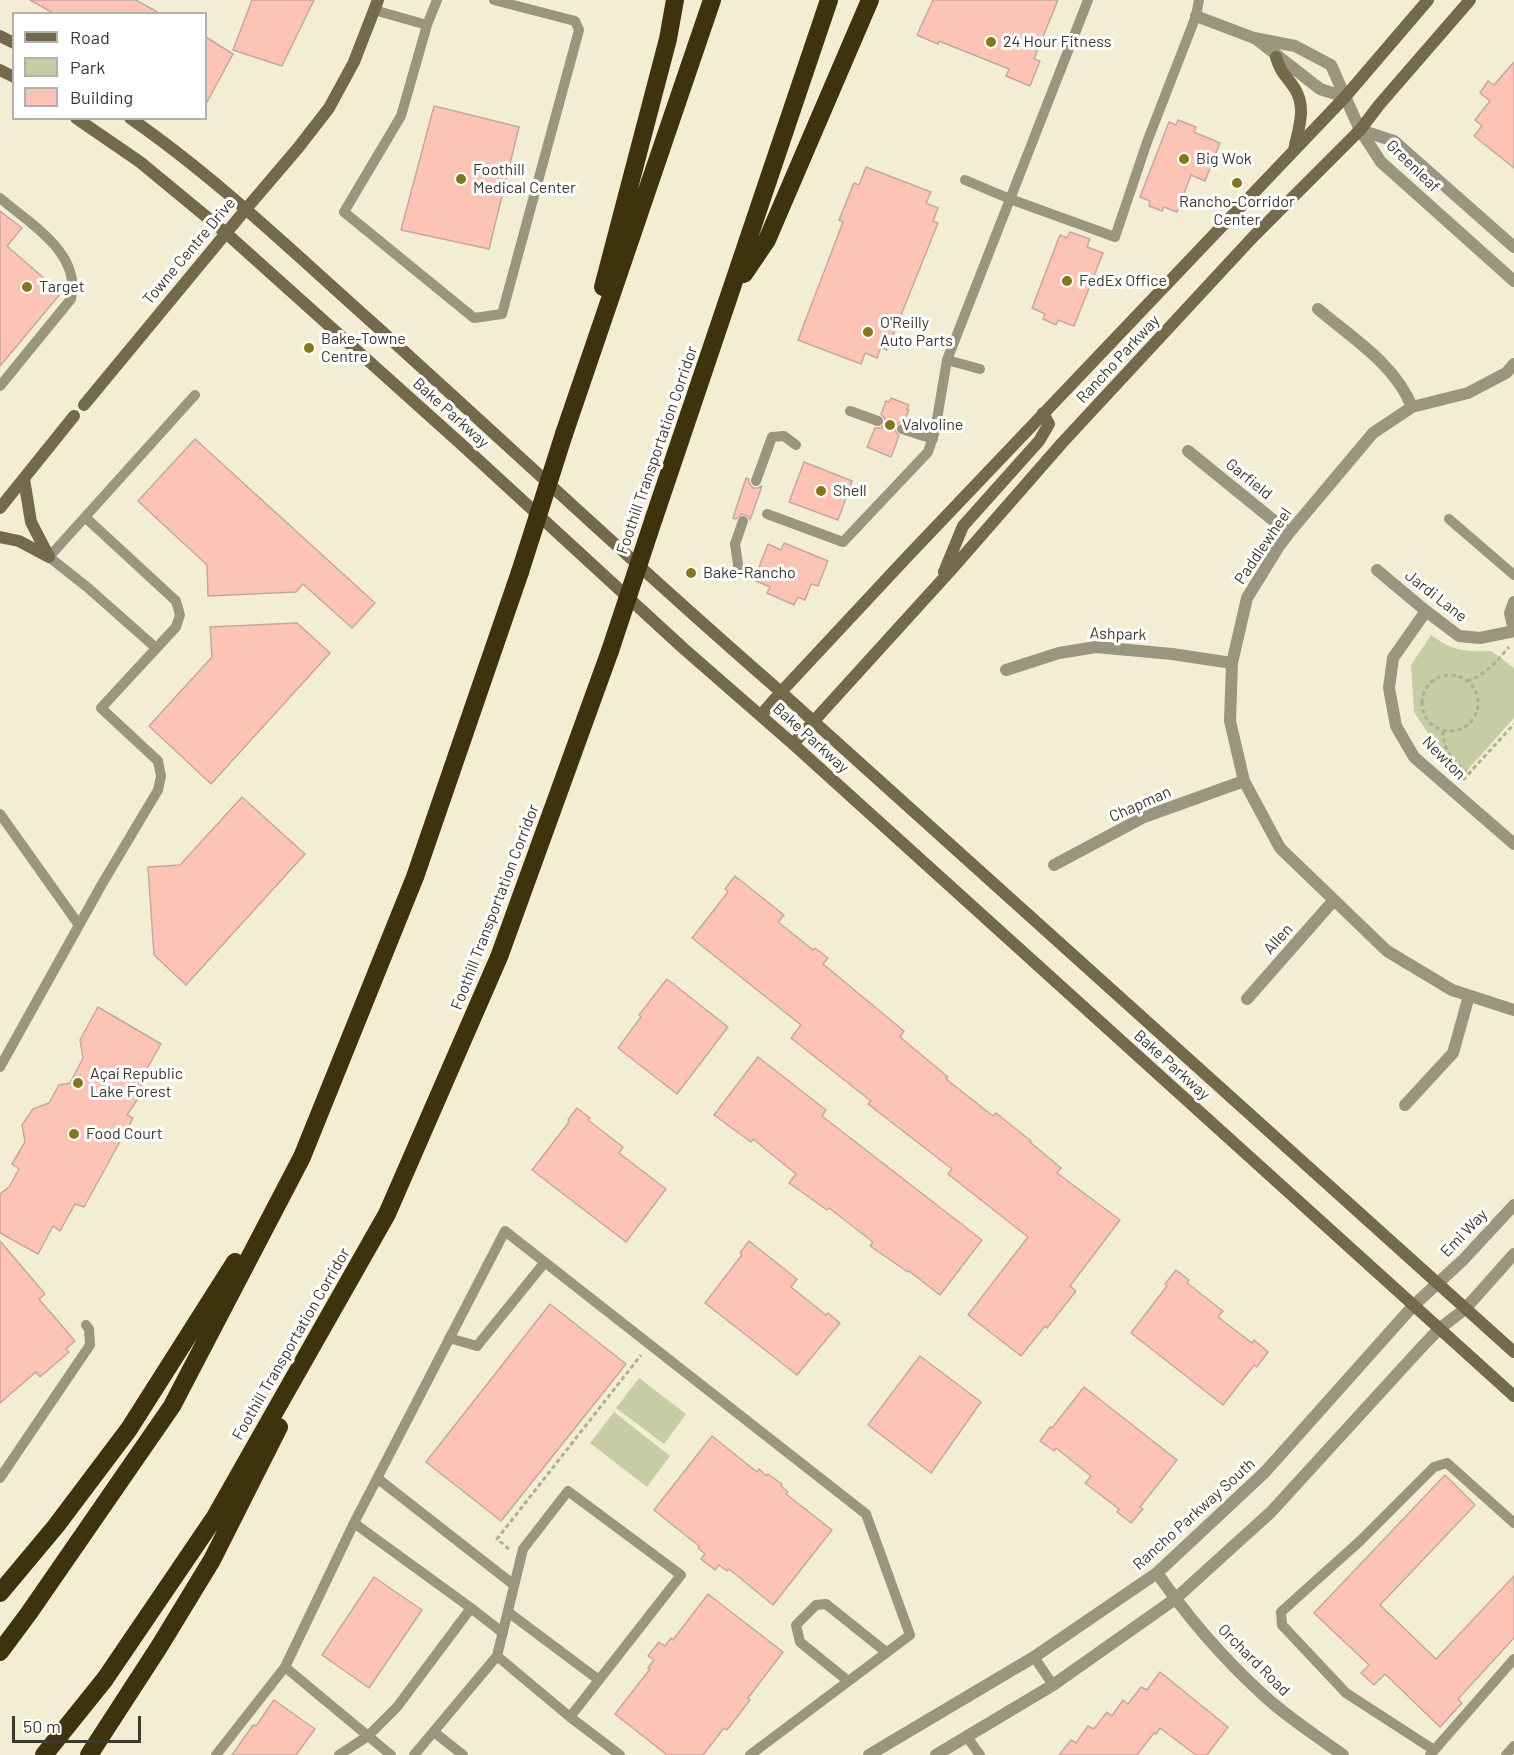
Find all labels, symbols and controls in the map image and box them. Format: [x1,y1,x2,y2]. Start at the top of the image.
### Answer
legend [12,12,207,120]
text: Road [70,26,110,48]
place label: 24 Hour Fitness [1003,32,1111,52]
marker: 24 Hour Fitness [984,35,998,49]
text: Park [70,56,105,78]
text: Building [70,86,133,108]
street label: Greenleaf [1382,136,1444,196]
place label: Big Wok [1196,149,1252,169]
marker: Big Wok [1177,152,1191,166]
place label: Foothill Medical Center [473,160,576,198]
marker: Foothill Medical Center [454,172,468,186]
marker: Rancho-Corridor Center [1230,176,1244,190]
place label: Rancho-Corridor Center [1179,192,1295,230]
street label: Towne Centre Drive [139,194,239,308]
place label: FedEx Office [1079,271,1167,291]
marker: FedEx Office [1060,274,1074,288]
place label: Target [39,277,84,297]
marker: Target [20,280,34,294]
street label: Rancho Parkway [1072,311,1164,407]
place label: O'Reilly Auto Parts [880,313,953,351]
marker: O'Reilly Auto Parts [861,325,875,339]
place label: Bake-Towne Centre [321,329,406,367]
marker: Bake-Towne Centre [302,341,316,355]
street label: Foothill Transportation Corridor [612,343,702,557]
street label: Bake Parkway [409,374,493,452]
place label: Valvoline [902,415,963,435]
marker: Valvoline [883,418,897,432]
street label: Garfield [1222,454,1276,504]
place label: Shell [833,481,867,501]
marker: Shell [814,484,828,498]
street label: Paddlewheel [1230,504,1296,588]
place label: Bake-Rancho [703,563,796,583]
marker: Bake-Rancho [684,566,698,580]
street label: Jardi Lane [1401,566,1471,626]
street label: Ashpark [1089,623,1147,645]
street label: Bake Parkway [769,699,853,777]
street label: Newton [1418,732,1470,784]
street label: Chapman [1106,782,1174,826]
street label: Foothill Transportation Corridor [447,801,543,1013]
street label: Allen [1259,920,1297,958]
street label: Bake Parkway [1130,1026,1214,1104]
place label: Açaí Republic Lake Forest [90,1064,183,1102]
marker: Açaí Republic Lake Forest [71,1076,85,1090]
place label: Food Court [86,1124,163,1144]
marker: Food Court [67,1127,81,1141]
street label: Emi Way [1437,1205,1491,1261]
street label: Foothill Transportation Corridor [228,1244,354,1444]
street label: Rancho Parkway South [1129,1454,1259,1574]
street label: Orchard Road [1214,1620,1294,1700]
scale bar [15,1704,144,1742]
text: 50 m [23,1715,61,1737]

